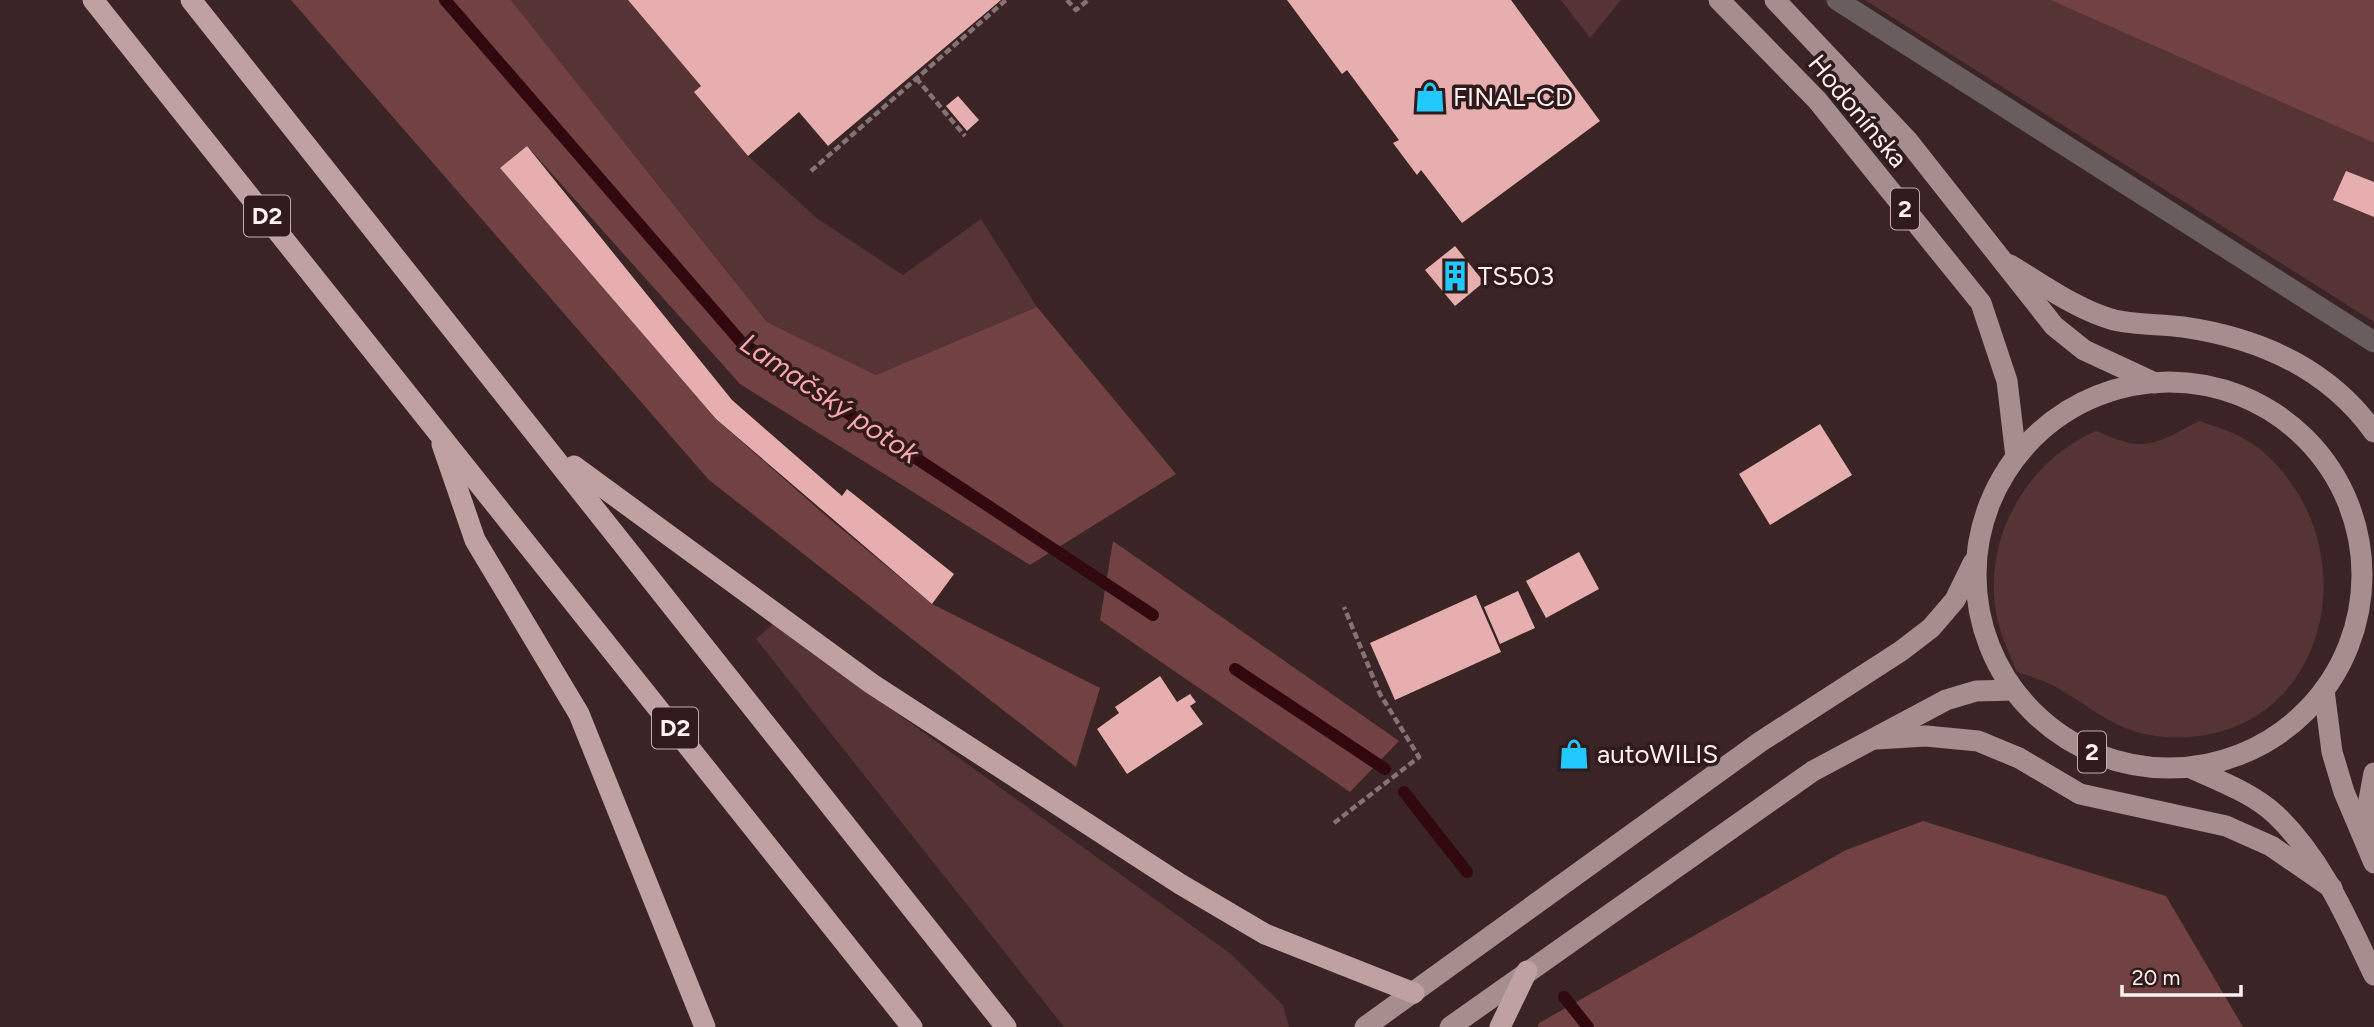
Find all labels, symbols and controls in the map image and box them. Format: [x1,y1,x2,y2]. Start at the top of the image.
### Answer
street label: Hodonínska [1801,48,1915,174]
shop icon: FINAL-CD [1413,80,1447,114]
place label: FINAL-CD [1453,81,1573,113]
road number: 2 [1891,188,1919,230]
road number: D2 [244,196,290,236]
building icon: TS503 [1438,259,1472,293]
place label: TS503 [1478,260,1554,292]
water label: Lamačský potok [734,326,927,471]
road number: D2 [652,708,698,748]
road number: 2 [2078,732,2106,772]
shop icon: autoWILIS [1557,737,1591,771]
place label: autoWILIS [1597,738,1718,770]
scale bar [2122,954,2241,998]
text: 20 m [2132,965,2180,990]

